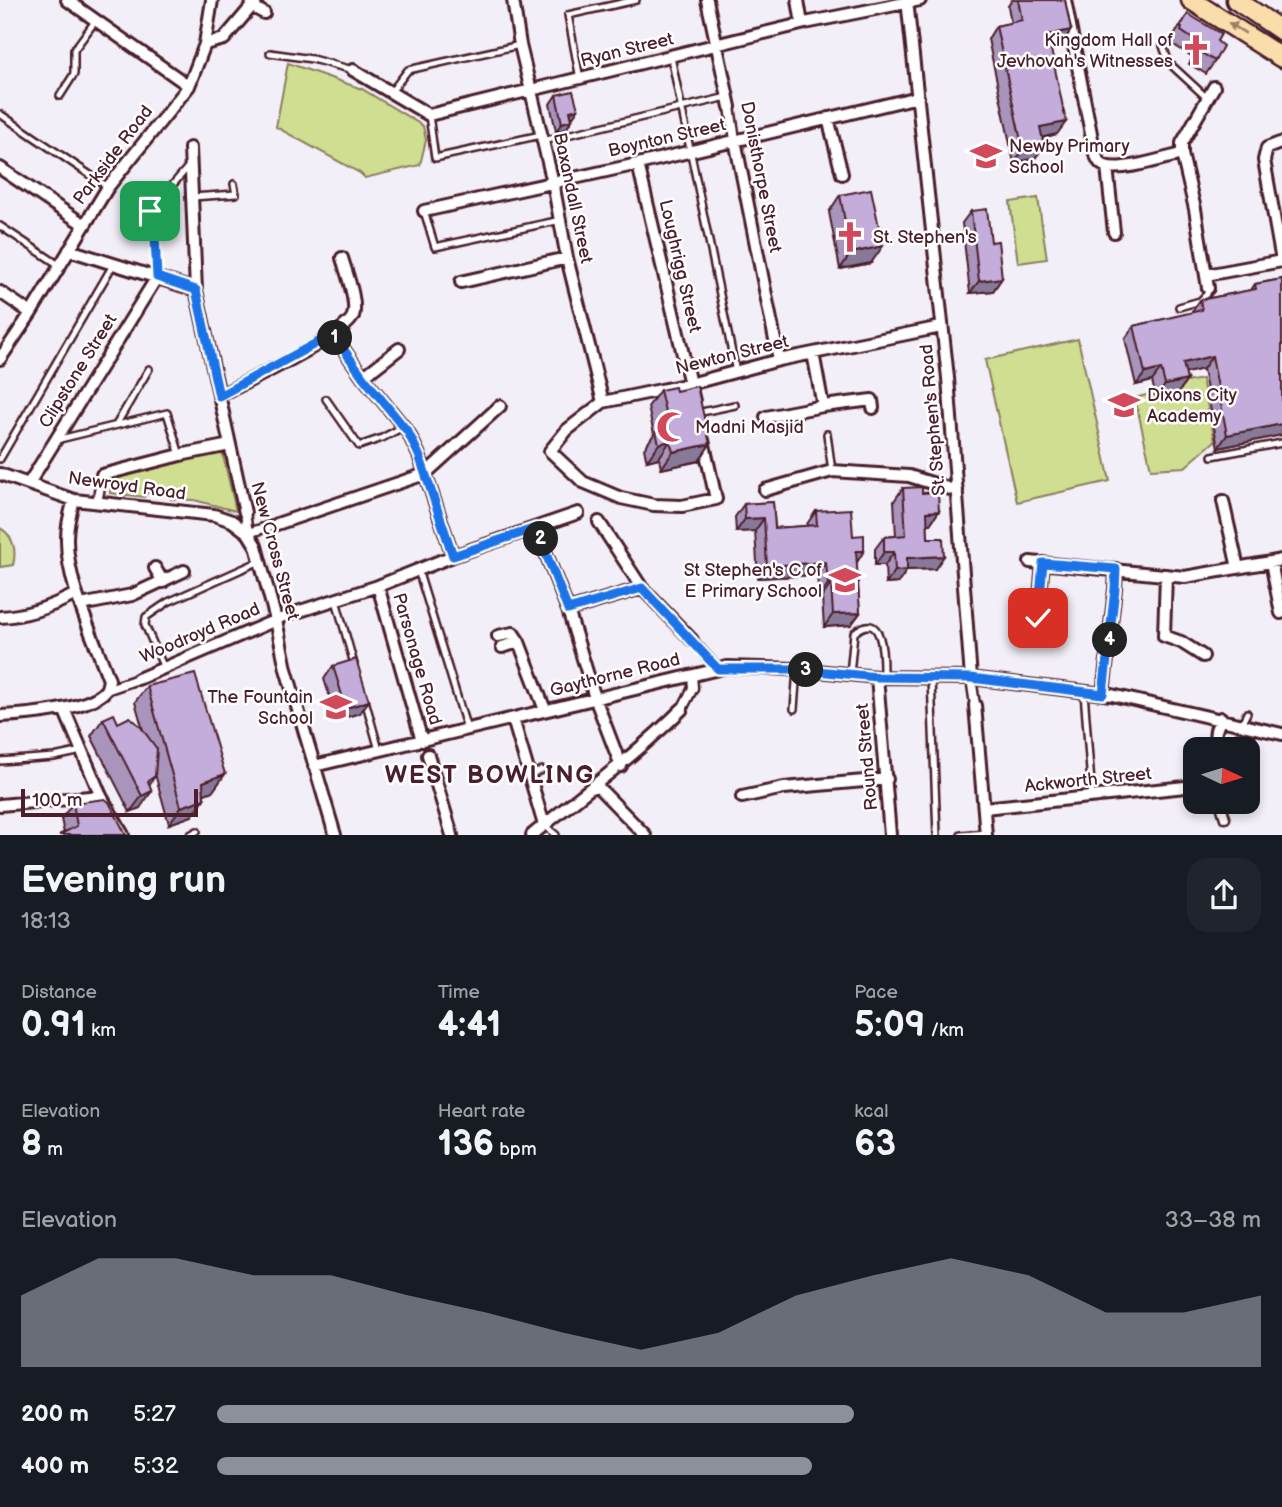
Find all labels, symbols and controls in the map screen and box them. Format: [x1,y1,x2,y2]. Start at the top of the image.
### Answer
one-way arrow [1227,22,1246,35]
street label: Ryan Street [578,28,676,72]
place label: Kingdom Hall of Jevhovah's Witnesses [997,30,1173,72]
church icon: Kingdom Hall of Jevhovah's Witnesses [1179,33,1213,67]
street label: Donisthorpe Street [736,100,786,255]
street label: Parkside Road [69,101,157,209]
street label: Boynton Street [606,114,728,162]
street label: Baxandall Street [549,131,597,266]
place label: Newby Primary School [1009,136,1131,178]
school or university icon: Newby Primary School [969,139,1003,173]
pin [120,181,180,241]
icon: arrive [131,192,169,230]
street label: Loughrigg Street [655,198,706,335]
church icon: St. Stephen's [833,220,867,254]
place label: St. Stephen's [873,227,977,248]
street label: Clipstone Street [35,310,122,432]
pin: 1 [318,320,352,356]
text: 1 [331,326,339,349]
street label: Newton Street [673,331,791,379]
street label: St. Stephen's Road [916,343,950,497]
place label: Dixons City Academy [1147,385,1238,427]
school or university icon: Dixons City Academy [1107,388,1141,422]
mosque icon: Madni Masjid [655,410,689,444]
place label: Madni Masjid [695,417,804,438]
street label: Newroyd Road [67,467,187,505]
street label: New Cross Street [246,480,304,623]
pin: 2 [524,522,558,556]
text: 2 [535,527,546,550]
place label: St Stephen's C of E Primary School [684,560,822,602]
school or university icon: St Stephen's C of E Primary School [828,563,862,597]
pin [1008,588,1068,648]
street label: Parsonage Road [388,591,446,727]
street label: Woodroyd Road [137,598,263,668]
icon: check [1019,599,1057,637]
pin: 4 [1092,622,1128,658]
text: 4 [1104,628,1115,651]
street label: Gaythorne Road [548,649,682,701]
pin: 3 [788,652,824,688]
text: 3 [800,658,811,681]
place label: The Fountain School [207,687,313,729]
school or university icon: The Fountain School [319,690,353,724]
street label: Round Street [852,702,882,811]
north arrow [1183,737,1260,814]
map controls [1183,737,1260,814]
district label: WEST BOWLING [385,761,595,790]
street label: Ackworth Street [1024,763,1153,797]
scale bar [21,786,198,818]
text: 100 m [32,789,83,812]
text: Evening run [21,858,226,903]
button: share [1187,858,1261,932]
text: 18:13 [21,907,71,935]
text: Distance [21,981,97,1004]
text: Time [438,981,480,1004]
text: Pace [854,981,898,1004]
text: 0.91 [21,1004,86,1047]
text: 4:41 [438,1004,501,1047]
text: 5:09 [854,1004,925,1047]
text: km [86,1019,116,1042]
text: /km [925,1019,964,1042]
text: Elevation [21,1100,100,1123]
text: Heart rate [438,1100,525,1123]
text: kcal [854,1100,888,1123]
text: 8 [21,1123,42,1166]
text: 136 [438,1123,494,1166]
text: 63 [854,1123,896,1166]
text: m [42,1138,63,1161]
text: bpm [494,1138,537,1161]
text: Elevation [21,1206,117,1234]
text: 33–38 m [1165,1206,1261,1234]
text: 200 m [21,1400,89,1428]
text: 5:27 [133,1400,176,1428]
text: 400 m [21,1452,89,1480]
text: 5:32 [133,1452,179,1480]

